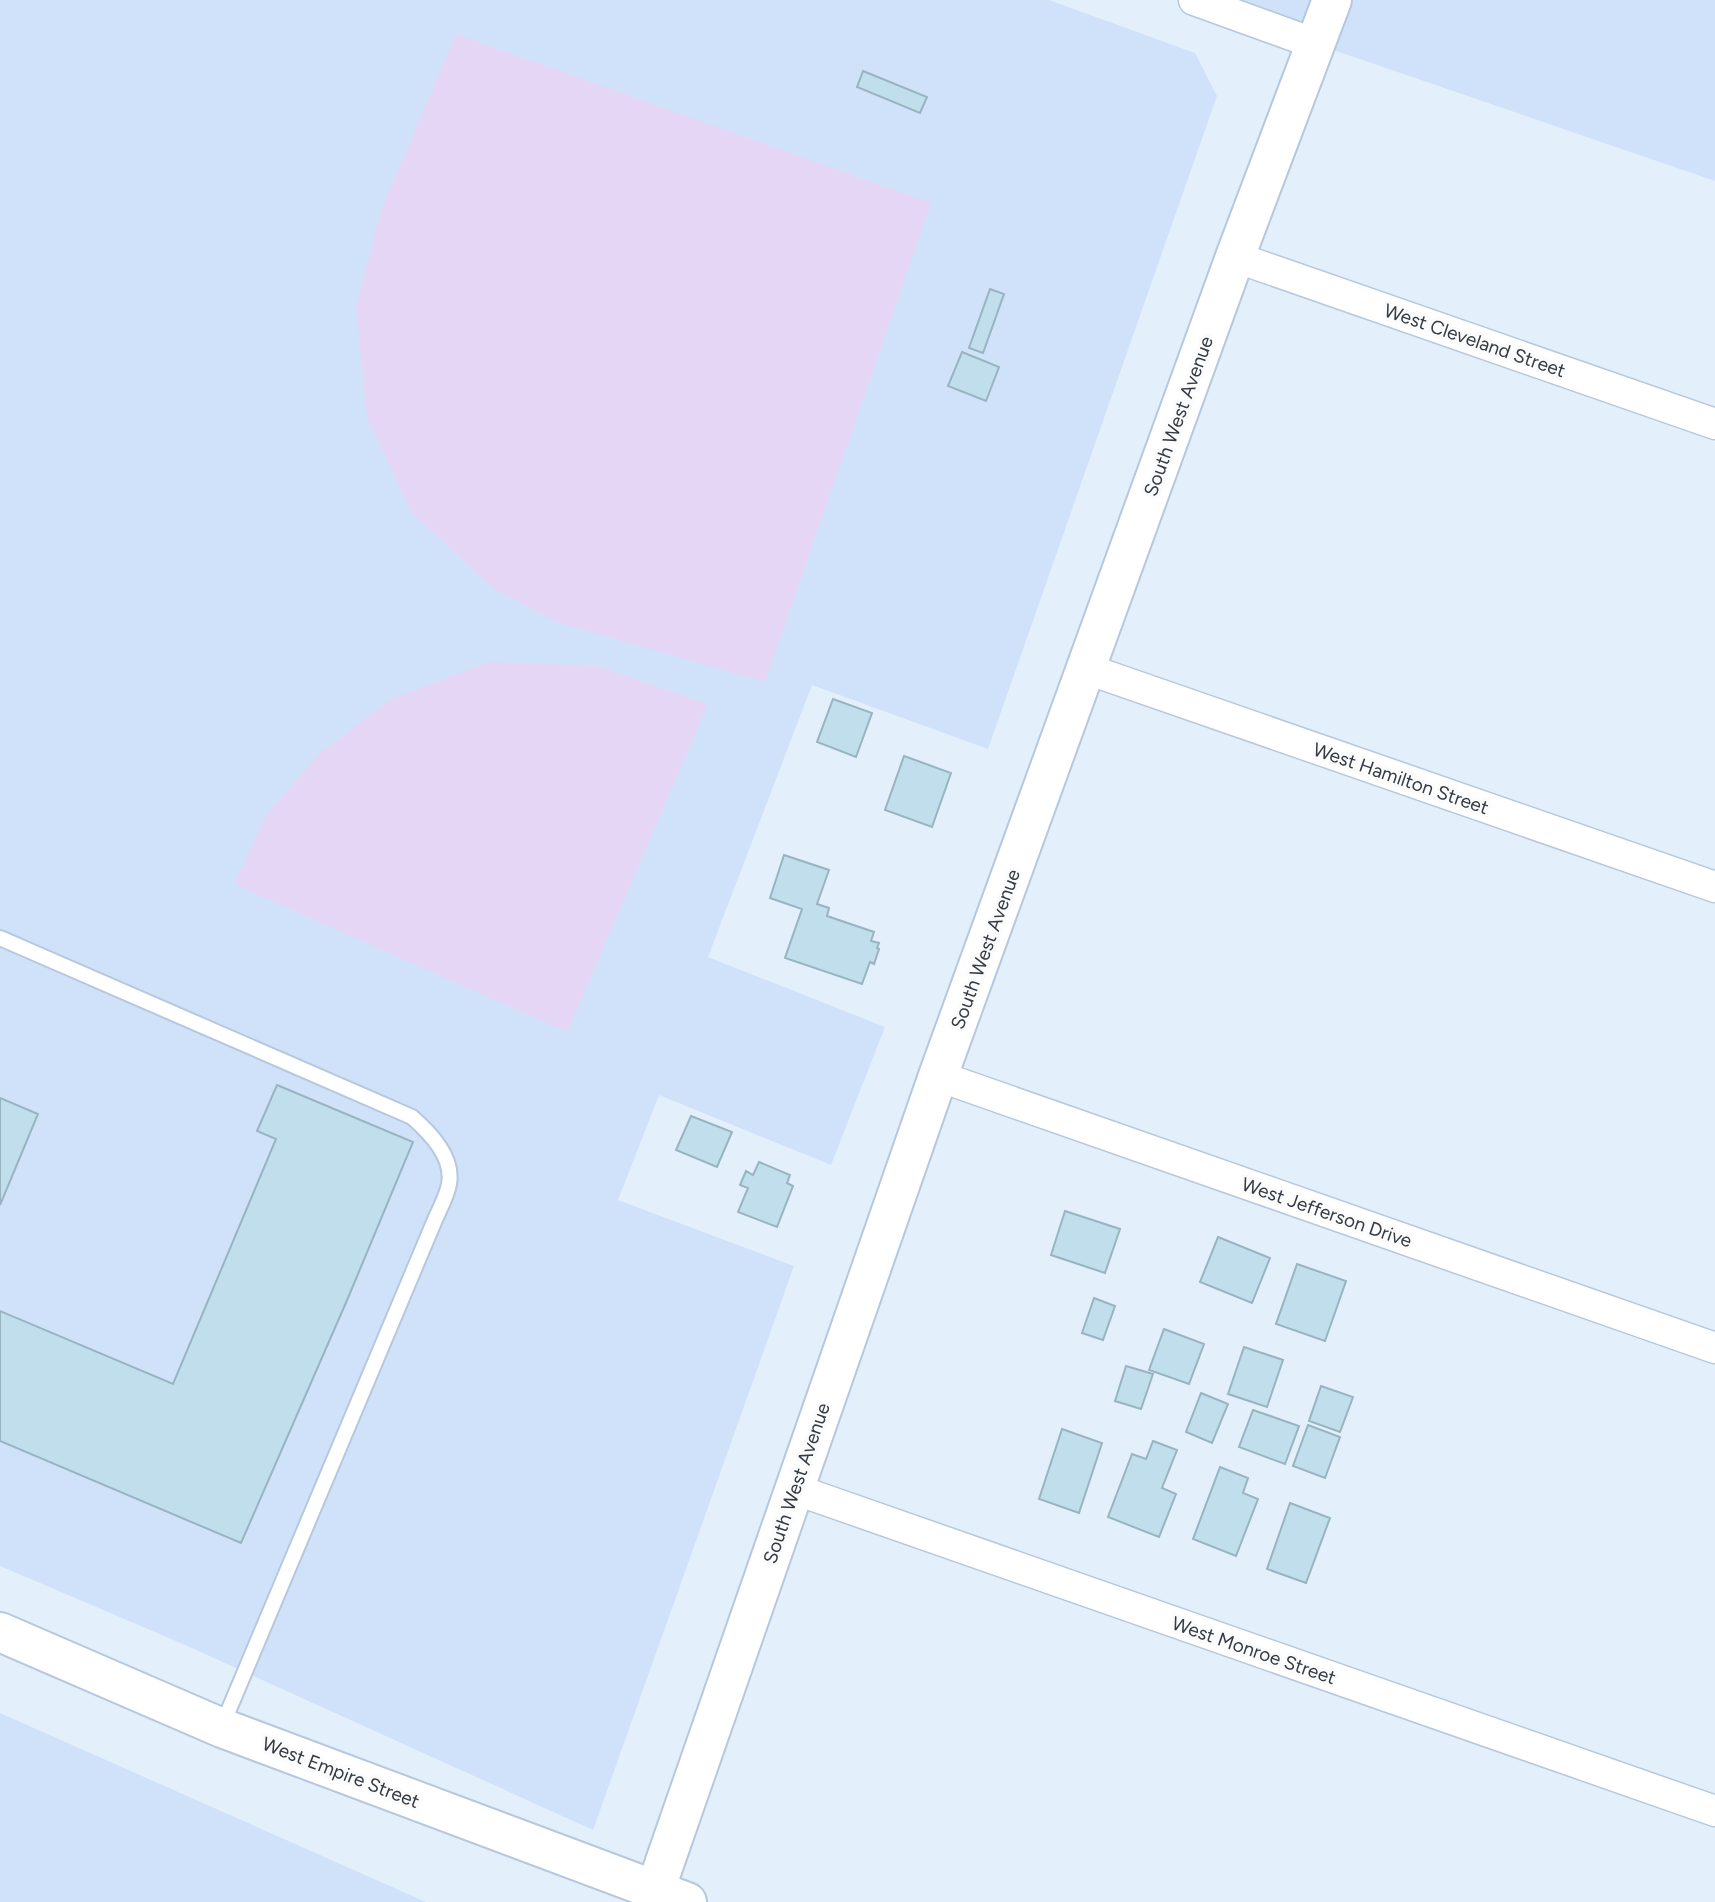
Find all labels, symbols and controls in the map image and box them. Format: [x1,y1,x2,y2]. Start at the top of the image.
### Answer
street label: West Cleveland Street [1381,299,1568,382]
street label: South West Avenue [1139,333,1218,499]
street label: West Hamilton Street [1310,738,1492,819]
street label: South West Avenue [946,866,1025,1032]
street label: West Jefferson Drive [1239,1173,1415,1252]
street label: South West Avenue [758,1400,835,1567]
street label: West Monroe Street [1169,1612,1339,1689]
street label: West Empire Street [259,1732,423,1813]

